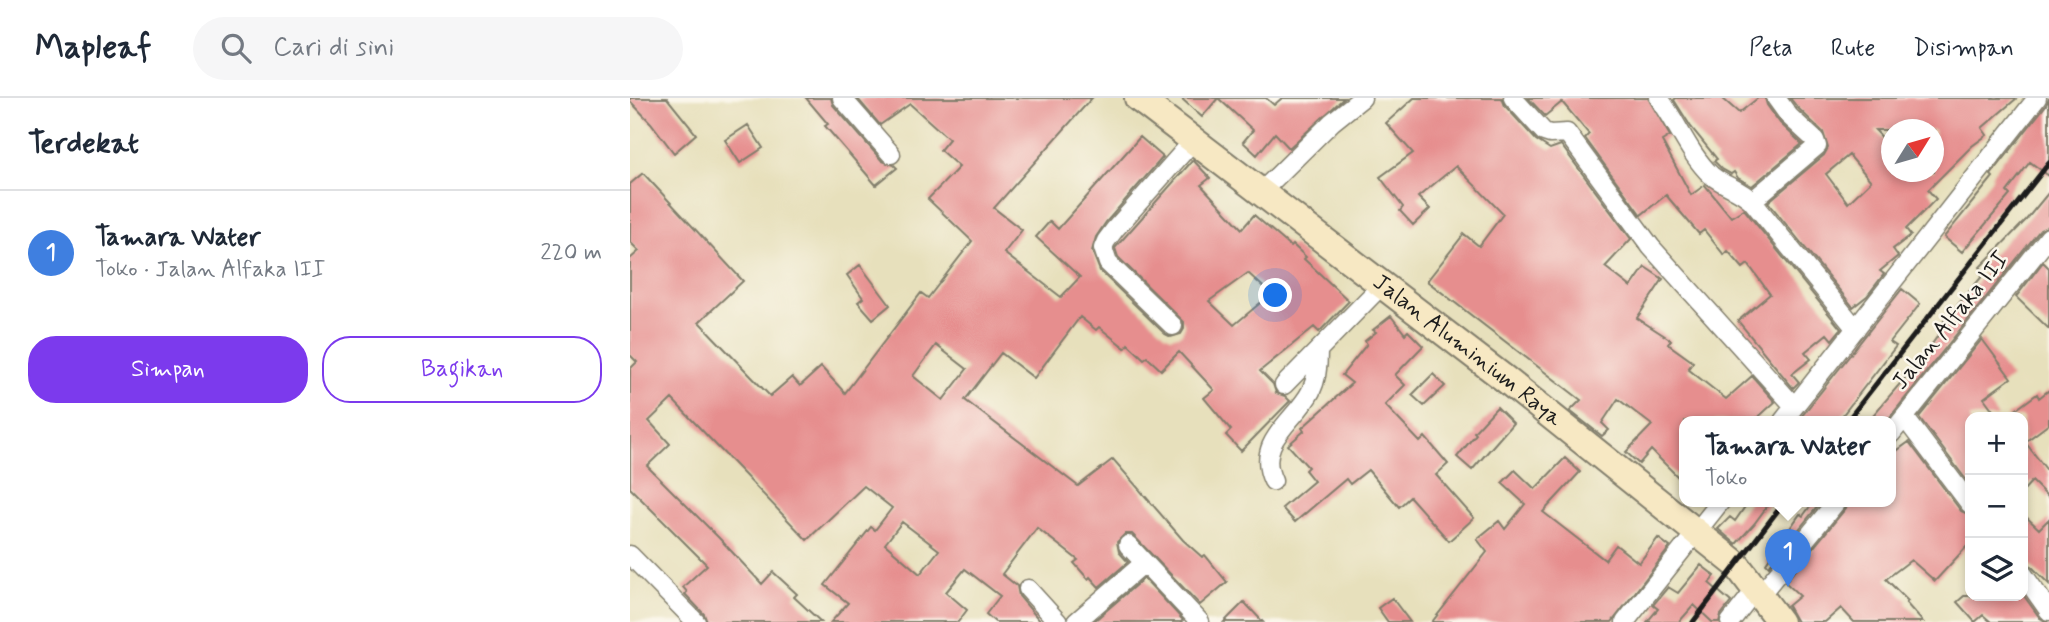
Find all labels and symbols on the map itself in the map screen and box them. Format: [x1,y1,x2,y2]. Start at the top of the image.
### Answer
north arrow [1881,119,1944,182]
street label: Jalan Alfaka III [1886,246,2016,396]
street label: Jalan Aluminium Raya [1366,268,1568,434]
your location [1258,278,1292,312]
pin: 1 [1765,529,1811,587]

